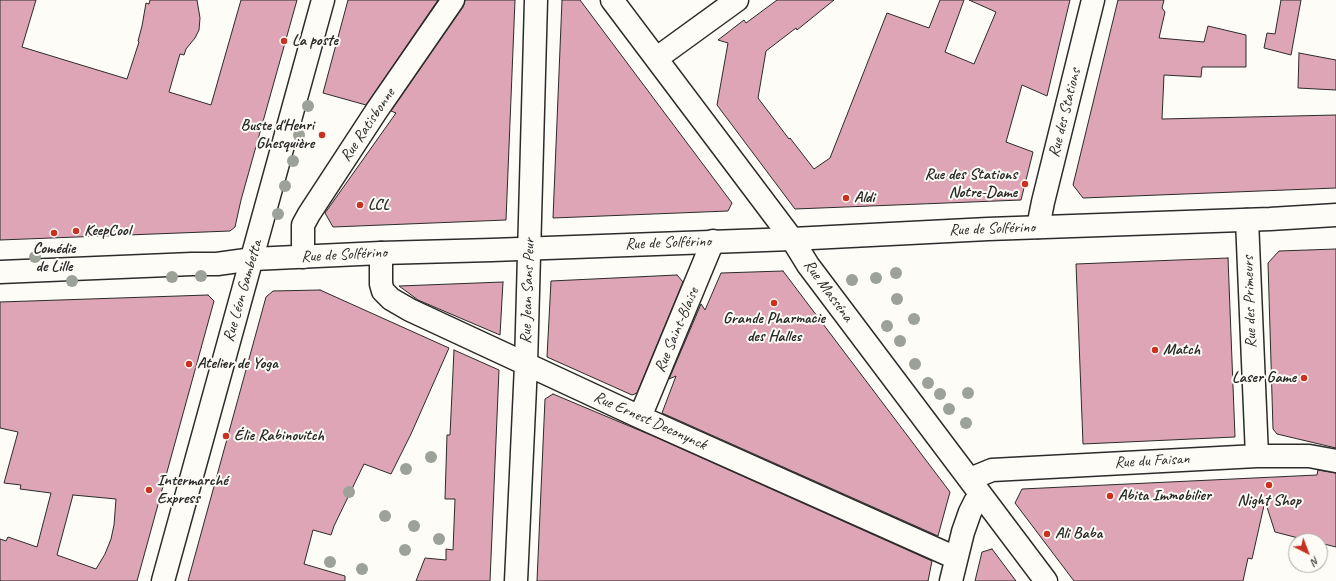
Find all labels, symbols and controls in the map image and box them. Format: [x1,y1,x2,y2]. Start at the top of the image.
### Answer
place label: La poste [292,31,338,51]
marker: La poste [279,36,289,46]
street label: Rue des Stations [1045,67,1085,159]
street label: Rue Ratisbonne [336,85,400,165]
place label: Buste d'Henri Ghesquière [241,116,314,154]
marker: Buste d'Henri Ghesquière [317,130,327,140]
place label: Rue des Stations Notre-Dame [925,165,1017,203]
marker: Rue des Stations Notre-Dame [1020,179,1030,189]
place label: Aldi [854,188,875,208]
marker: Aldi [841,193,851,203]
place label: LCL [368,195,389,215]
marker: LCL [355,200,365,210]
street label: Rue de Solférino [949,218,1035,240]
place label: KeepCool [84,221,131,241]
marker: KeepCool [71,226,81,236]
marker: Comédie de Lille [49,228,59,238]
street label: Rue de Solférino [625,232,711,254]
street label: Rue Léon Gambetta [219,238,267,344]
street label: Rue Jean Sans Peur [517,238,539,344]
place label: Comédie de Lille [33,239,75,277]
street label: Rue de Solférino [301,243,387,267]
street label: Rue Masséna [799,256,857,326]
street label: Rue des Primeurs [1239,256,1261,348]
street label: Rue Saint-Blaise [651,285,703,375]
marker: Grande Pharmacie des Halles [769,298,779,308]
place label: Grande Pharmacie des Halles [723,309,825,347]
place label: Match [1163,340,1200,360]
marker: Match [1150,345,1160,355]
place label: Atelier de Yoga [197,354,278,374]
marker: Atelier de Yoga [184,359,194,369]
place label: Laser Game [1232,368,1296,388]
marker: Laser Game [1299,373,1309,383]
street label: Rue Ernest Deconynck [591,388,709,454]
place label: Élie Rabinovitch [234,426,324,446]
marker: Élie Rabinovitch [221,431,231,441]
street label: Rue du Faisan [1114,449,1190,473]
place label: Intermarché Express [157,471,227,509]
marker: Night Shop [1264,480,1274,490]
marker: Intermarché Express [144,485,154,495]
place label: Abita Immobilier [1118,486,1211,506]
marker: Abita Immobilier [1105,491,1115,501]
place label: Night Shop [1237,491,1301,511]
place label: Ali Baba [1055,524,1102,544]
marker: Ali Baba [1042,529,1052,539]
north arrow [1288,533,1328,573]
text: N [1308,554,1323,569]

